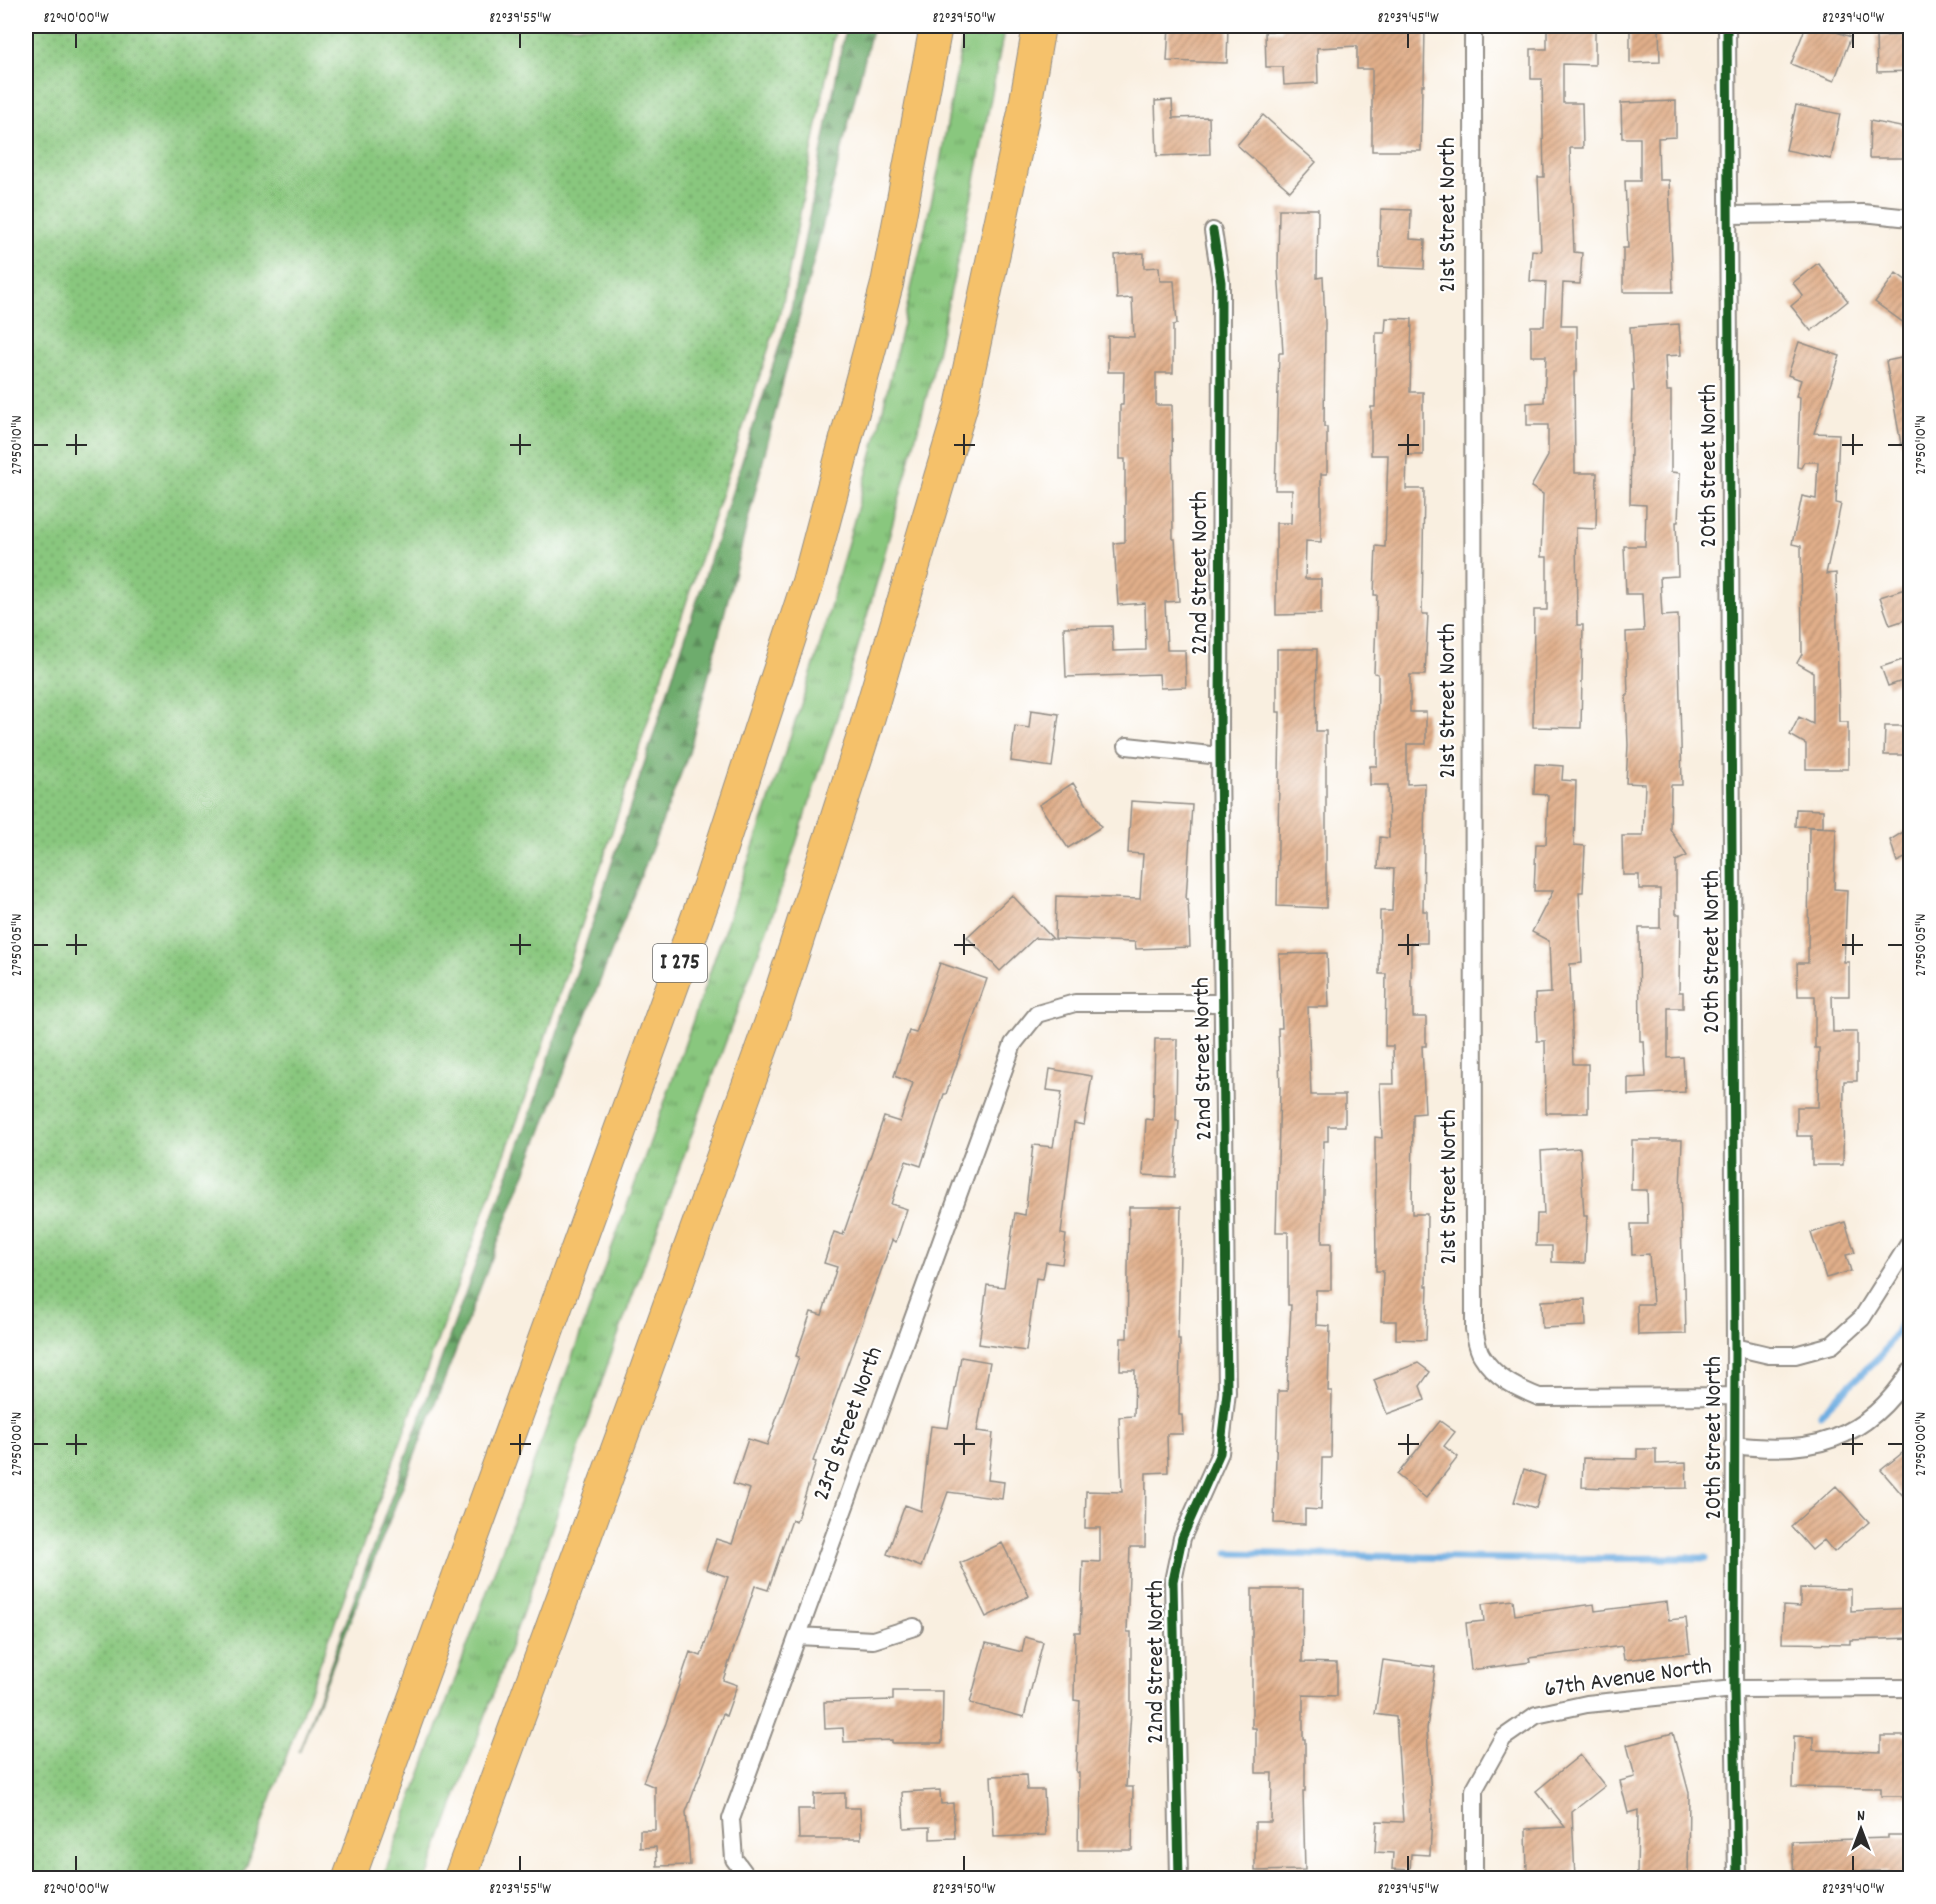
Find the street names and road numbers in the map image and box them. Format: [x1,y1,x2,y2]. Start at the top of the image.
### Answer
street label: 21st Street North [1432,137,1466,293]
street label: 20th Street North [1693,384,1727,548]
street label: 22nd Street North [1184,491,1218,655]
street label: 21st Street North [1432,623,1466,779]
street label: 20th Street North [1696,870,1730,1034]
road number: I 275 [653,944,707,982]
street label: 22nd Street North [1186,977,1222,1141]
street label: 21st Street North [1433,1109,1467,1265]
street label: 23rd Street North [805,1342,893,1506]
street label: 20th Street North [1698,1356,1732,1520]
street label: 22nd Street North [1140,1580,1174,1744]
street label: 67th Avenue North [1542,1650,1714,1708]

